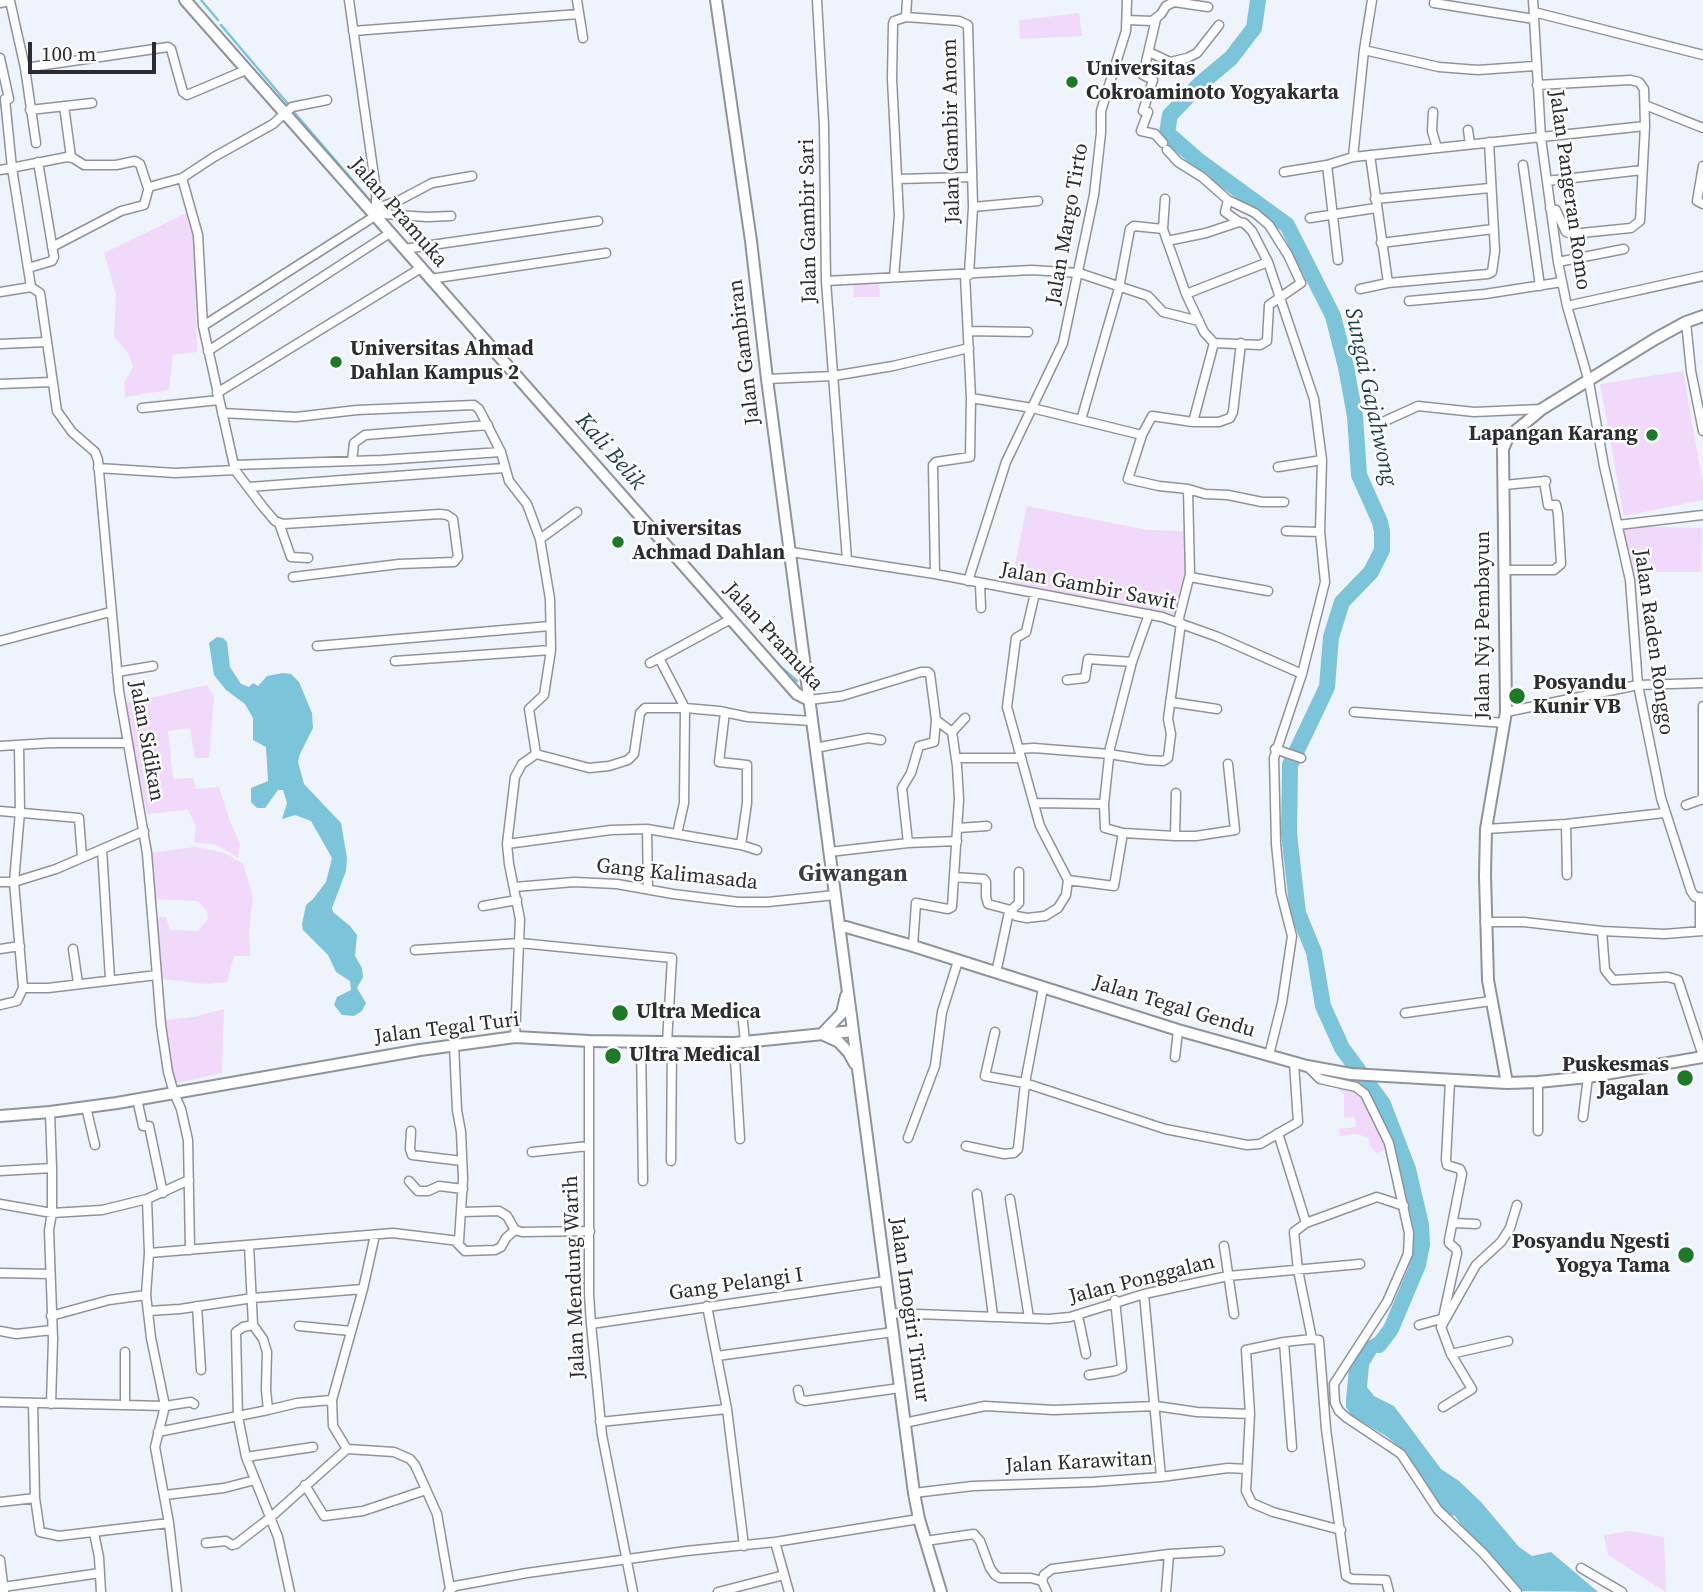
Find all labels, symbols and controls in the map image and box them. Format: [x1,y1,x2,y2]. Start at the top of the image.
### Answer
scale bar [32,28,159,72]
street label: Jalan Gambir Anom [938,38,966,224]
text: 100 m [41,39,96,68]
place label: Universitas Cokroaminoto Yogyakarta [1086,57,1339,107]
marker: Universitas Cokroaminoto Yogyakarta [1064,74,1080,90]
street label: Jalan Pangeran Romo [1542,88,1596,292]
street label: Jalan Gambir Sari [795,138,823,304]
street label: Jalan Margo Tirto [1041,141,1095,307]
street label: Jalan Pramuka [344,153,452,273]
street label: Jalan Gambiran [724,278,766,426]
water label: Sungai Gajahwong [1338,305,1402,489]
place label: Universitas Ahmad Dahlan Kampus 2 [350,337,534,387]
marker: Universitas Ahmad Dahlan Kampus 2 [328,354,344,370]
water label: Kali Belik [569,408,651,496]
place label: Lapangan Karang [1469,422,1638,448]
marker: Lapangan Karang [1644,427,1660,443]
place label: Universitas Achmad Dahlan [632,517,785,567]
street label: Jalan Nyi Pembayun [1471,530,1497,720]
marker: Universitas Achmad Dahlan [610,534,626,550]
street label: Jalan Raden Ronggo [1627,547,1679,737]
street label: Jalan Gambir Sawit [998,558,1178,616]
street label: Jalan Pramuka [718,578,828,696]
place label: Posyandu Kunir VB [1533,671,1627,721]
street label: Jalan Sidikan [123,679,169,803]
marker: Posyandu Kunir VB [1507,686,1527,706]
street label: Gang Kalimasada [595,854,759,896]
district label: Giwangan [798,861,908,889]
street label: Jalan Tegal Gendu [1090,970,1258,1044]
place label: Ultra Medica [636,1000,761,1026]
marker: Ultra Medica [610,1003,630,1023]
street label: Jalan Tegal Turi [373,1008,521,1050]
place label: Ultra Medical [629,1043,760,1069]
marker: Ultra Medical [603,1046,623,1066]
place label: Puskesmas Jagalan [1562,1053,1669,1103]
marker: Puskesmas Jagalan [1675,1068,1695,1088]
street label: Jalan Mendung Warih [559,1175,591,1379]
street label: Jalan Imogiri Timur [884,1216,934,1404]
place label: Posyandu Ngesti Yogya Tama [1512,1230,1670,1280]
marker: Posyandu Ngesti Yogya Tama [1676,1245,1696,1265]
street label: Jalan Ponggalan [1066,1250,1218,1310]
street label: Gang Pelangi I [667,1263,805,1307]
street label: Jalan Karawitan [1004,1447,1154,1479]

